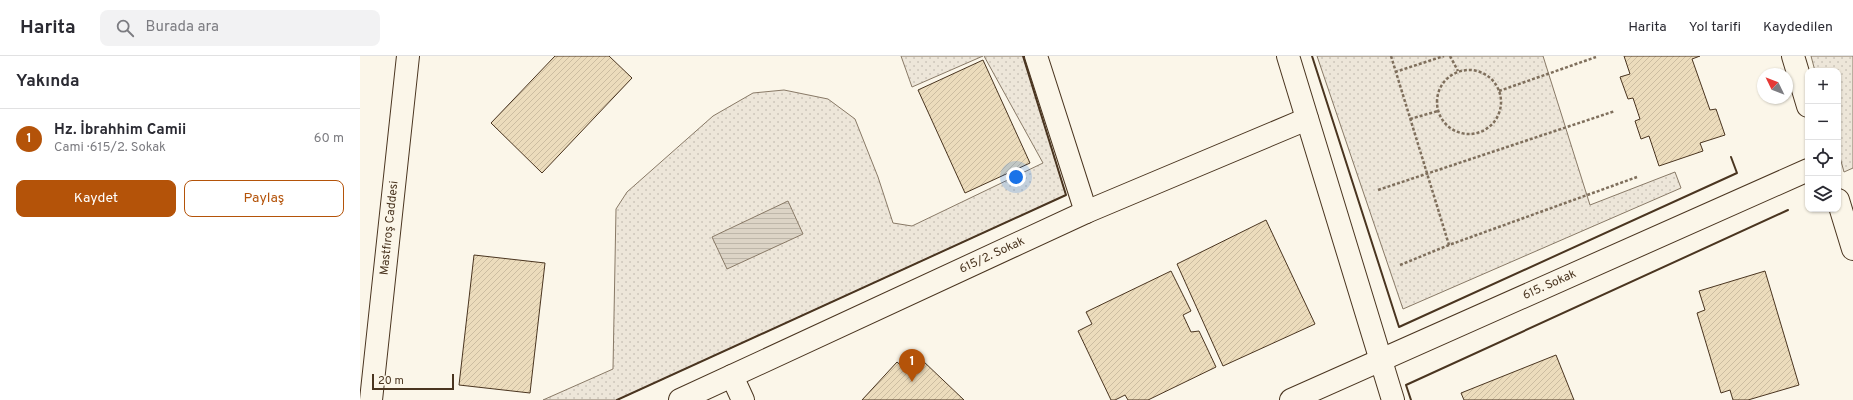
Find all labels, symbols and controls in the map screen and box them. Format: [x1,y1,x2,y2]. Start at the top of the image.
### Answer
search box [100,10,380,46]
text: Harita [20,16,76,40]
icon: search [114,17,136,39]
text: Burada ara [146,18,219,37]
text: Harita [1628,19,1667,36]
text: Yol tarifi [1689,19,1741,36]
text: Kaydedilen [1763,19,1833,36]
north arrow [1757,68,1793,104]
map controls [1805,68,1841,212]
button: + [1805,68,1841,104]
text: Yakında [16,71,80,93]
button: − [1805,104,1841,140]
text: Hz. İbrahhim Camii [54,121,186,140]
text: 1 [26,131,32,147]
text: 60 m [314,131,344,147]
text: Cami · 615/2. Sokak [54,140,166,156]
button: locate [1805,140,1841,176]
your location [1006,167,1026,187]
button: layers [1805,176,1841,212]
button: Kaydet [16,180,176,217]
button: Paylaş [184,180,344,217]
street label: Mastfıroş Caddesi [376,180,403,276]
street label: 615/2. Sokak [957,233,1027,277]
street label: 615. Sokak [1520,266,1579,304]
pin: 1 [899,349,925,382]
scale bar [372,372,454,391]
text: 20 m [378,374,404,388]

